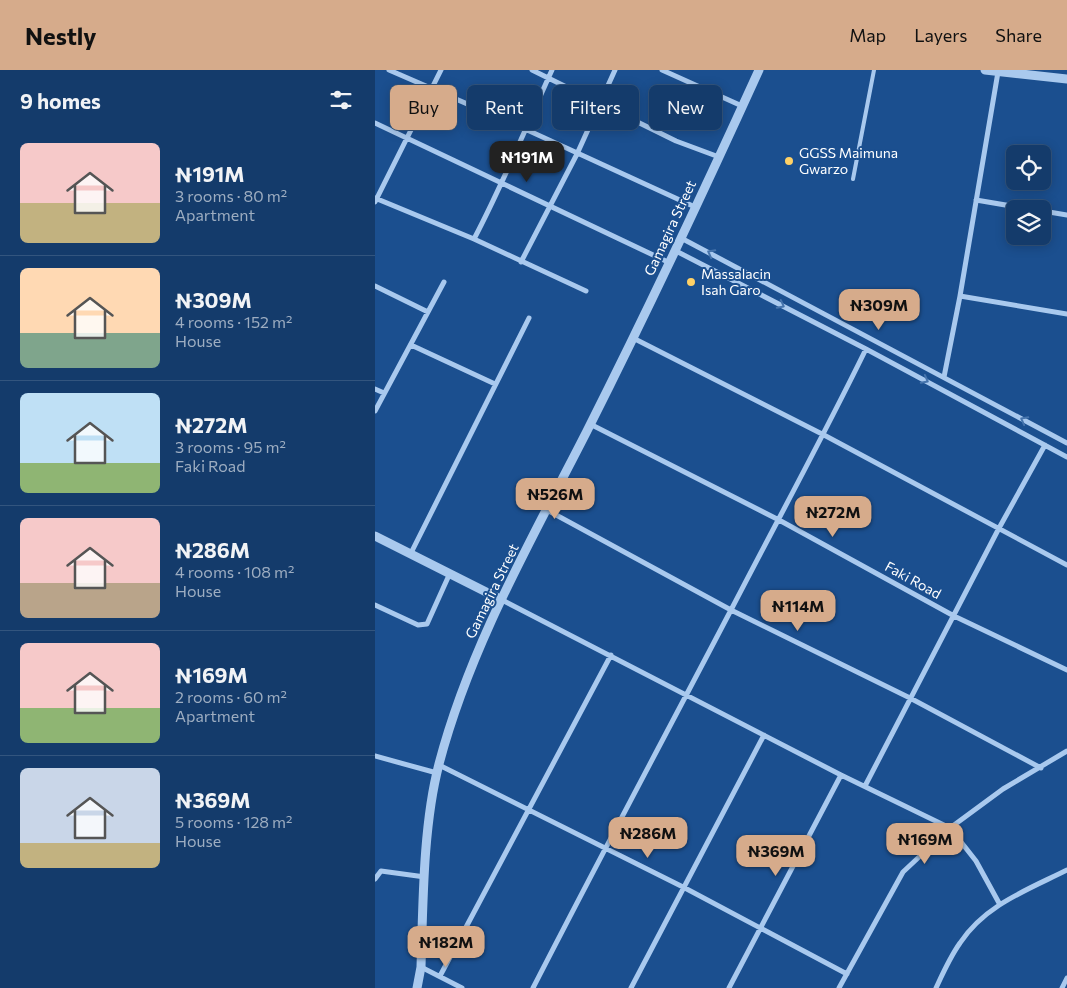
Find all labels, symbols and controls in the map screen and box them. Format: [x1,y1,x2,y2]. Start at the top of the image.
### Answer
text: Nestly [25,21,97,50]
text: Map [849,24,886,46]
text: Layers [914,24,967,46]
text: Share [995,24,1042,46]
chip: Buy [390,85,457,130]
chip: Rent [467,85,542,130]
chip: Filters [552,85,639,130]
chip: New [649,85,722,130]
icon: filters [327,86,355,114]
text: 9 homes [20,88,101,113]
pin: ₦191M [492,140,562,183]
place label: GGSS Maimuna Gwarzo [799,144,898,177]
map controls [1006,145,1051,245]
button: locate [1006,145,1051,190]
text: ₦191M [500,147,554,166]
marker: GGSS Maimuna Gwarzo [783,155,795,167]
text: ₦191M [175,161,245,186]
icon: home [60,163,120,223]
street label: Gamagira Street [640,177,699,278]
text: 3 rooms · 80 m² [175,186,287,205]
button: layers [1006,200,1051,245]
text: Apartment [175,205,255,224]
one-way arrow [707,249,716,259]
place label: Massalacin Isah Garo [701,265,771,298]
marker: Massalacin Isah Garo [685,276,697,288]
text: ₦309M [175,287,252,312]
icon: home [60,288,120,348]
pin: ₦309M [844,288,914,331]
text: ₦309M [850,295,908,314]
one-way arrow [776,299,785,309]
text: 4 rooms · 152 m² [175,312,292,331]
text: House [175,331,221,350]
one-way arrow [920,374,929,384]
text: ₦272M [175,412,247,437]
icon: home [60,413,120,473]
one-way arrow [1020,416,1029,426]
text: 3 rooms · 95 m² [175,437,286,456]
text: Faki Road [175,456,245,475]
pin: ₦526M [520,478,590,520]
text: ₦526M [527,484,583,503]
pin: ₦272M [798,496,868,538]
text: ₦272M [805,502,861,521]
text: ₦286M [175,537,250,562]
icon: home [60,538,120,598]
street label: Gamagira Street [461,540,522,641]
street label: Faki Road [882,557,944,602]
text: 4 rooms · 108 m² [175,562,295,581]
text: House [175,581,221,600]
pin: ₦114M [763,590,833,632]
text: ₦114M [772,596,824,615]
text: ₦169M [175,662,248,687]
icon: home [60,663,120,723]
text: 2 rooms · 60 m² [175,687,287,706]
text: Apartment [175,706,255,725]
text: ₦369M [175,787,250,812]
icon: home [60,788,120,848]
text: 5 rooms · 128 m² [175,812,292,831]
pin: ₦286M [613,816,683,859]
pin: ₦169M [890,822,960,865]
text: ₦286M [619,823,677,842]
text: ₦169M [897,829,953,848]
text: House [175,831,221,850]
pin: ₦369M [741,834,811,877]
text: ₦369M [747,841,805,860]
pin: ₦182M [411,926,481,968]
text: ₦182M [419,932,473,951]

